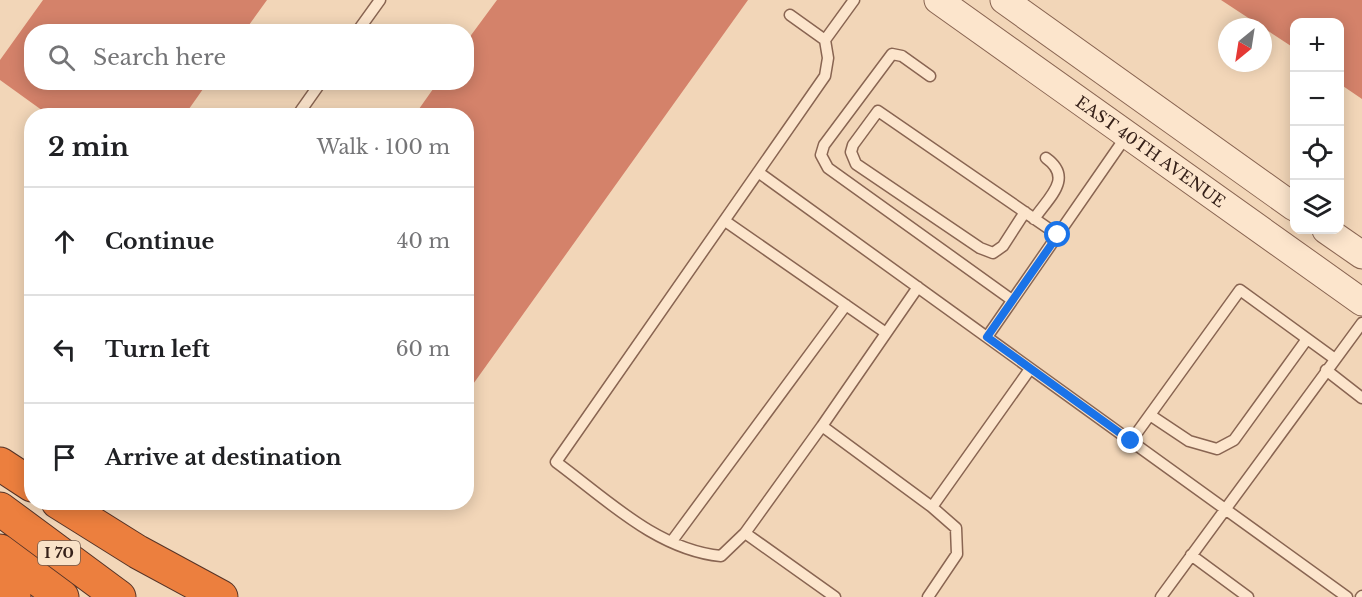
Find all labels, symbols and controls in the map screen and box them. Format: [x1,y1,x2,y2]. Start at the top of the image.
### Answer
north arrow [1218,18,1272,72]
map controls [1290,18,1344,234]
button: + [1290,18,1344,72]
search box [24,24,474,90]
icon: search [45,41,78,74]
text: Search here [93,44,226,71]
button: − [1290,72,1344,126]
street label: EAST 40TH AVENUE [1072,91,1229,211]
button: locate [1290,126,1344,180]
text: 2 min [48,131,129,163]
text: Walk · 100 m [317,135,450,159]
button: layers [1290,180,1344,234]
route start [1044,221,1070,247]
icon: ahead [48,225,81,258]
text: Continue [105,228,214,255]
text: 40 m [397,229,450,253]
icon: left [48,333,81,366]
text: Turn left [105,336,210,363]
text: 60 m [396,337,450,361]
route end [1117,427,1143,453]
icon: arrive [48,441,81,474]
text: Arrive at destination [105,444,342,471]
road number: I 70 [38,541,80,565]

